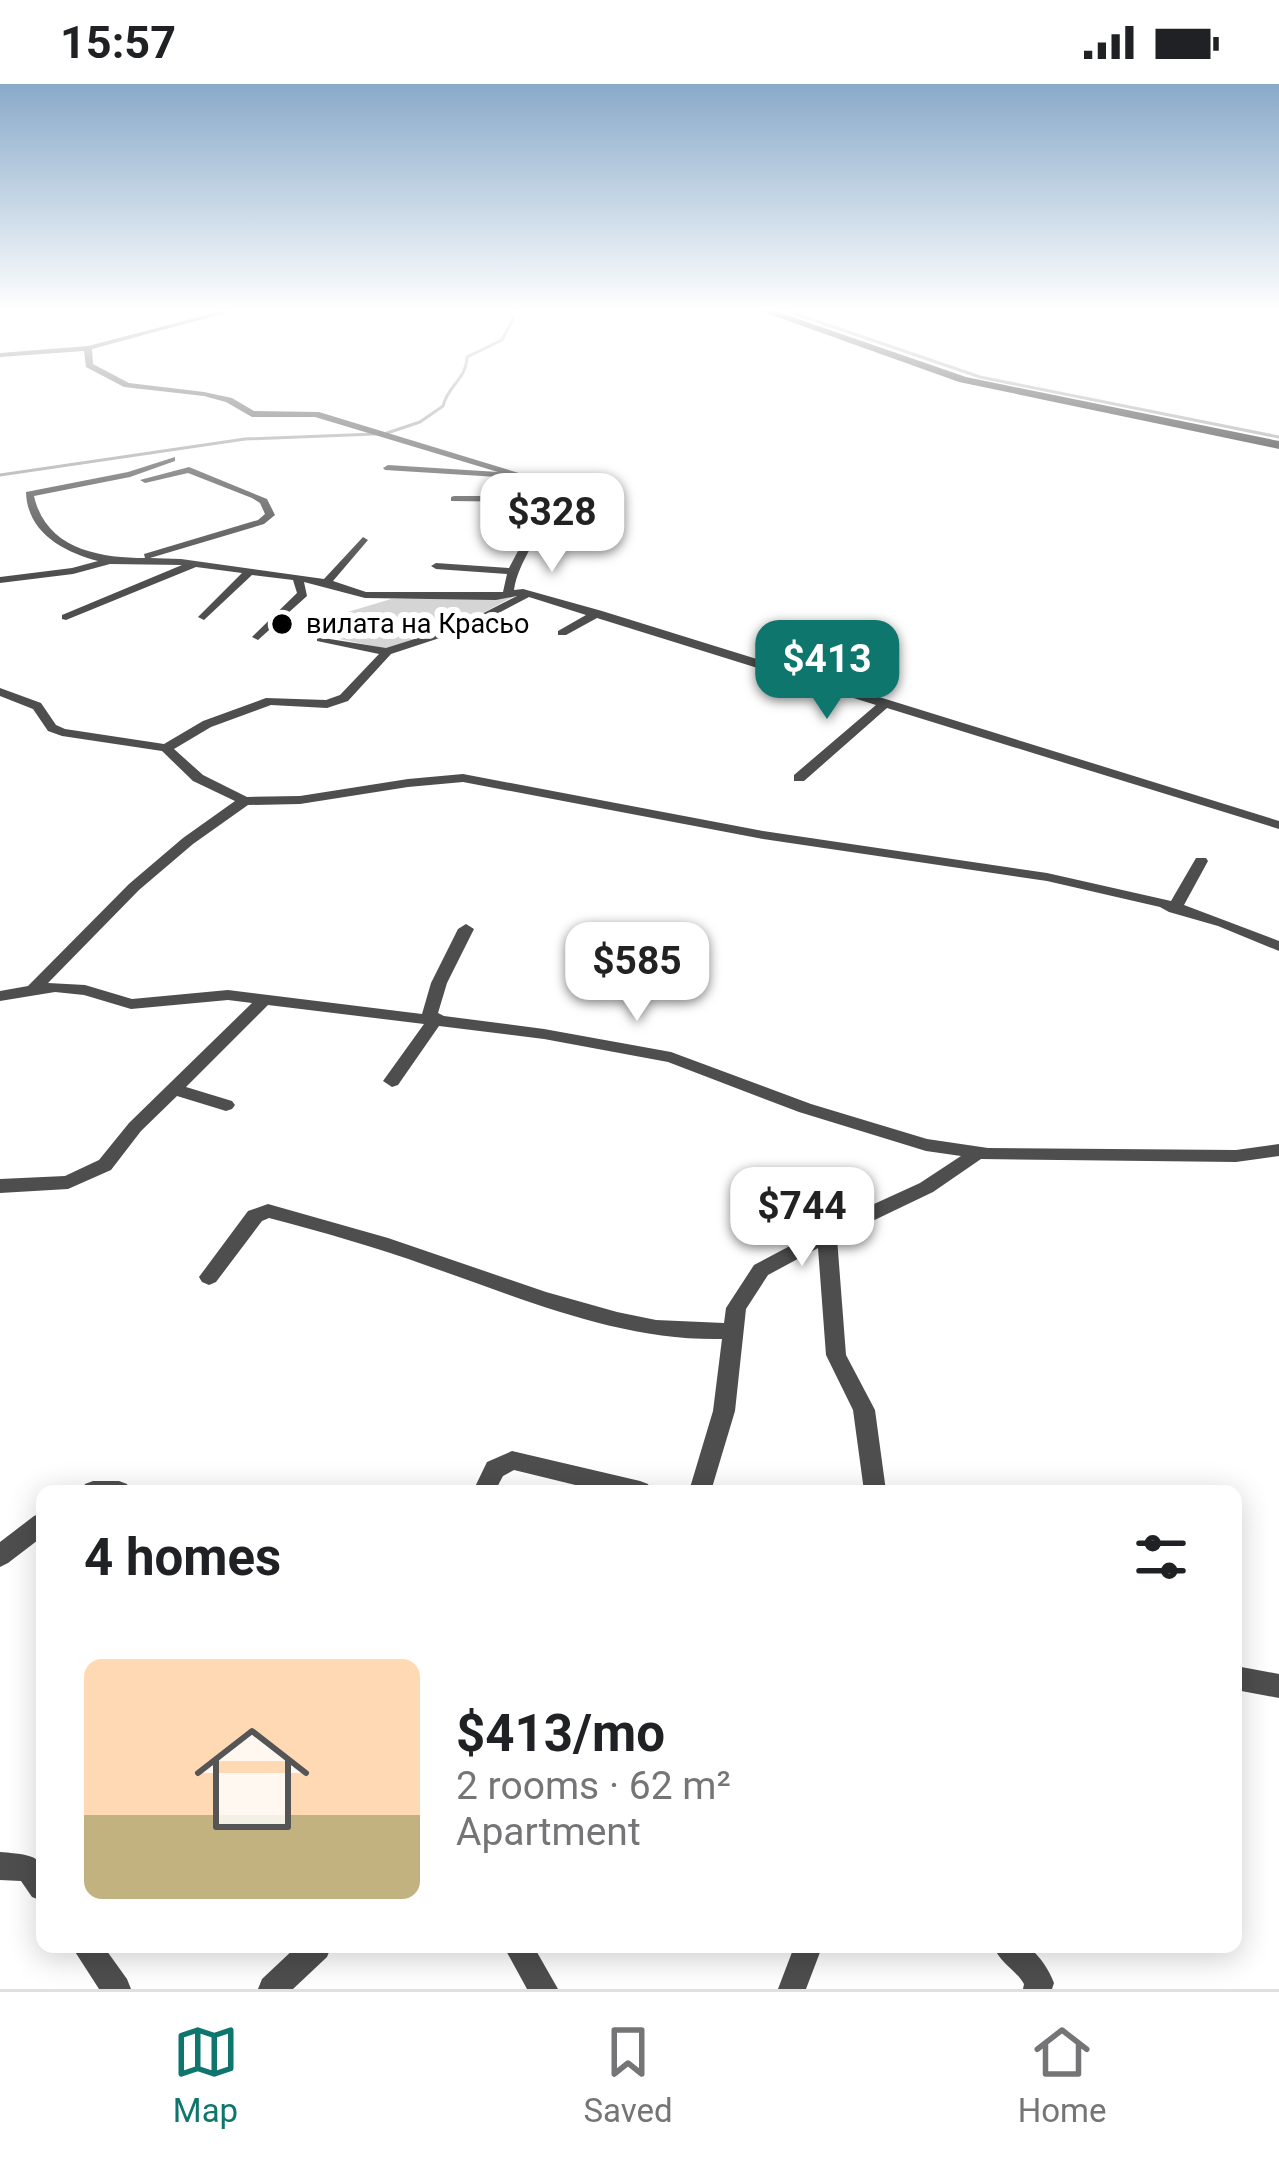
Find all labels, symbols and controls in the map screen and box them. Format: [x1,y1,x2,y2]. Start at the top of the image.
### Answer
text: 15:57 [60,16,176,69]
pin: $328 [481,473,623,575]
text: $328 [507,489,597,535]
place label: вилата на Красьо [306,608,529,640]
marker: вилата на Красьо [269,611,295,637]
pin: $413 [756,620,898,722]
text: $413 [782,636,872,682]
pin: $585 [566,922,708,1024]
text: $585 [592,938,682,984]
pin: $744 [731,1167,873,1269]
text: $744 [757,1183,847,1229]
icon: filters [1128,1524,1194,1590]
text: 4 homes [84,1528,281,1587]
text: $413/mo [456,1704,665,1763]
icon: home [180,1707,324,1851]
text: 2 rooms · 62 m² [456,1763,731,1809]
text: Apartment [456,1809,641,1855]
tab: Map [173,2019,239,2130]
tab: Saved [584,2019,673,2130]
tab: Home [1018,2019,1107,2130]

